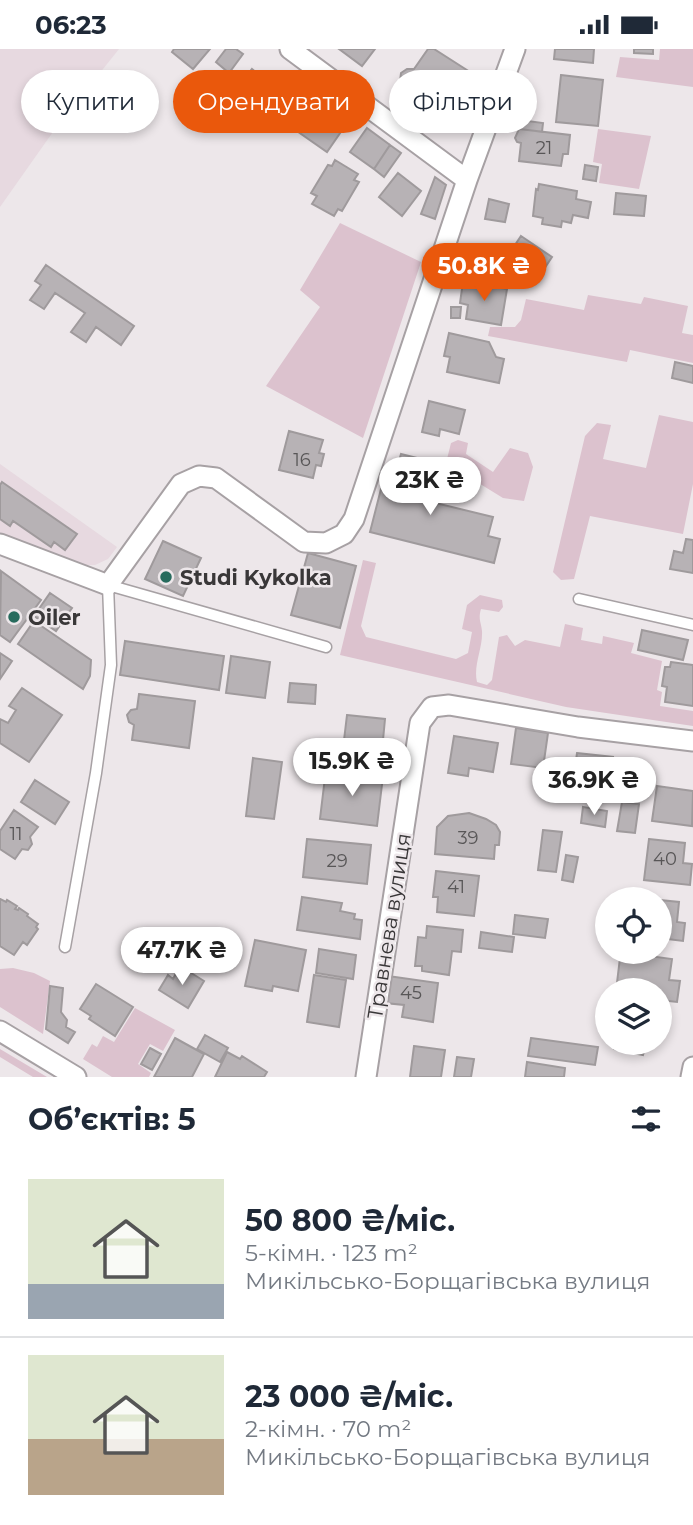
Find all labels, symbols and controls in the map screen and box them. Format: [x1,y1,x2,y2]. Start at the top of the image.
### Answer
text: 06:23 [35,9,107,41]
chip: Купити [21,70,159,133]
chip: Орендувати [173,70,375,133]
chip: Фільтри [389,70,537,133]
house number: 21 [536,137,552,159]
pin: 50.8K ₴ [419,243,549,303]
text: 50.8K ₴ [438,252,530,280]
house number: 16 [293,449,311,471]
pin: 23K ₴ [381,457,479,517]
text: 23K ₴ [395,466,465,494]
place label: Studi Kykolka [180,565,332,590]
marker: Studi Kykolka [158,569,174,585]
place label: Oiler [28,605,81,630]
marker: Oiler [6,609,22,625]
pin: 15.9K ₴ [287,739,417,798]
text: 15.9K ₴ [309,747,395,775]
pin: 36.9K ₴ [529,757,659,817]
text: 36.9K ₴ [548,766,640,794]
house number: 11 [10,823,23,845]
house number: 39 [457,827,479,849]
street label: Травнева вулиця [362,831,416,1021]
house number: 40 [653,848,677,870]
house number: 29 [326,850,348,872]
house number: 41 [447,876,465,898]
map controls [595,887,672,1055]
button: locate [595,887,672,964]
pin: 47.7K ₴ [117,927,247,987]
text: 47.7K ₴ [137,936,227,964]
button: layers [595,978,672,1055]
house number: 45 [400,982,422,1004]
icon: filters [627,1100,665,1138]
text: Об’єктів: 5 [28,1101,196,1138]
text: 50 800 ₴/міс. [245,1202,455,1239]
icon: home [84,1207,168,1291]
text: 5-кімн. · 123 m² [245,1239,418,1267]
text: Микільсько-Борщагівська вулиця [245,1267,650,1295]
text: 23 000 ₴/міс. [245,1378,453,1415]
icon: home [84,1383,168,1467]
text: 2-кімн. · 70 m² [245,1415,411,1443]
text: Микільсько-Борщагівська вулиця [245,1443,650,1471]

